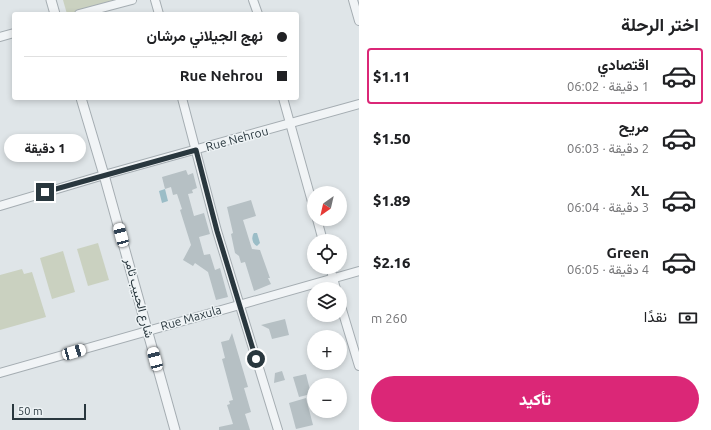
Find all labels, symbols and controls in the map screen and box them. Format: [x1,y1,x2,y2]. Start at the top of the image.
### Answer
text: اختر الرحلة [621,14,699,34]
text: نهج الجيلاني مرشان [147,27,263,44]
text: اقتصادي [597,56,649,73]
icon: car [661,58,697,94]
text: Rue Nehrou [180,67,263,84]
text: $1.11 [373,68,411,85]
text: 1 دقيقة · 06:02 [567,79,649,93]
text: مريح [619,118,649,135]
icon: car [661,120,697,156]
street label: Rue Nehrou [204,124,270,153]
text: $1.50 [373,130,411,147]
callout: 1 دقيقة [4,134,86,162]
text: 1 دقيقة [24,141,66,155]
text: 2 دقيقة · 06:03 [567,141,649,155]
text: XL [631,182,649,199]
icon: car [661,182,697,218]
route end [36,183,54,201]
north arrow [307,186,347,226]
map controls [307,186,347,418]
text: $1.89 [373,192,411,209]
text: 3 دقيقة · 06:04 [567,200,649,214]
car [112,222,130,248]
button: locate [307,234,347,274]
text: Green [607,244,649,261]
icon: car [661,244,697,280]
text: $2.16 [373,254,411,271]
street label: شارع الحبيب ثامر [119,256,156,340]
text: 4 دقيقة · 06:05 [567,262,649,276]
button: layers [307,282,347,322]
street label: Rue Maxula [159,303,223,332]
icon: cash [677,307,699,329]
text: نقدًا [644,308,667,325]
text: 260 m [371,311,407,325]
button: + [307,330,347,370]
car [61,343,87,361]
car [146,346,164,372]
route start [247,350,265,368]
button: تأكيد [371,376,699,422]
button: − [307,378,347,418]
scale bar [12,402,86,421]
text: 50 m [18,405,42,417]

